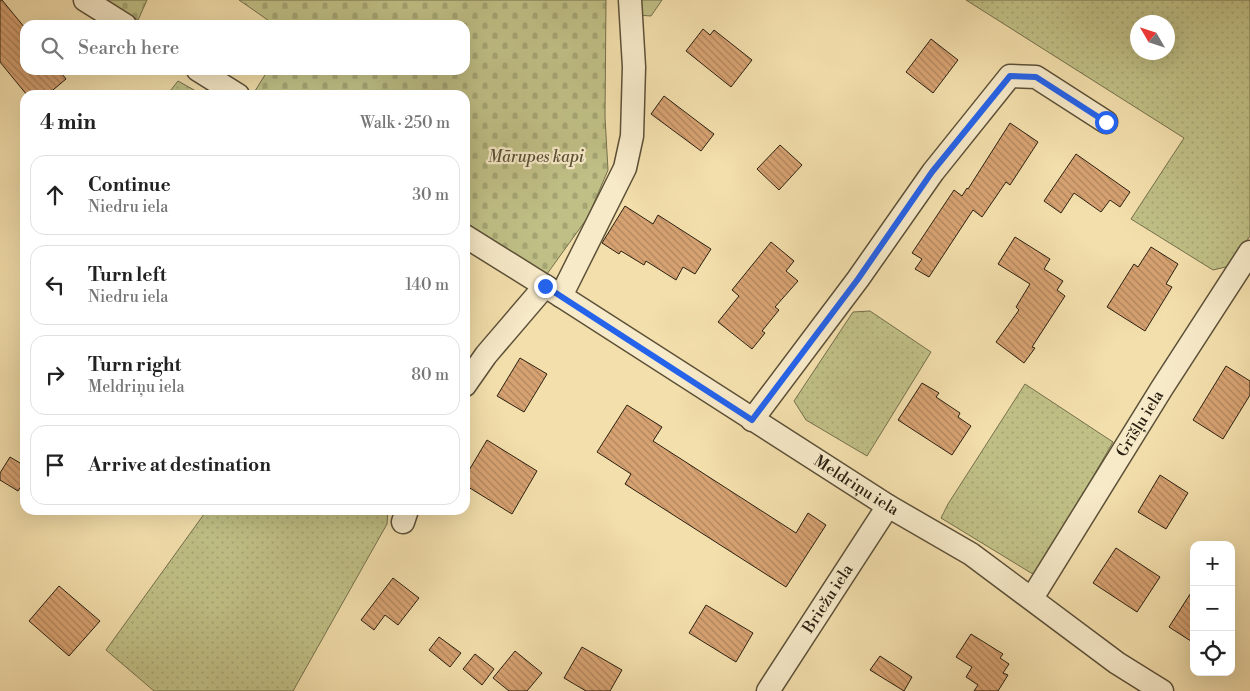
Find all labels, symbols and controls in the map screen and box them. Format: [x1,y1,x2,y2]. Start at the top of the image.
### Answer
north arrow [1130,15,1175,60]
search box [20,20,470,75]
icon: search [38,34,66,62]
text: Search here [78,36,179,60]
text: 4 min [40,110,96,136]
route start [1095,111,1118,134]
text: Walk · 250 m [360,113,450,133]
park label: Mārupes kapi [488,147,584,167]
text: Continue [88,173,171,197]
icon: ahead [41,181,69,209]
text: 30 m [412,185,449,205]
text: Niedru iela [88,197,168,217]
text: Turn left [88,263,167,287]
icon: left [41,271,69,299]
text: 140 m [405,275,449,295]
route end [534,275,557,298]
text: Niedru iela [88,287,168,307]
text: Turn right [88,353,181,377]
icon: right [41,361,69,389]
text: 80 m [411,365,449,385]
text: Meldriņu iela [88,377,185,397]
street label: Grīšļu iela [1112,386,1169,461]
icon: arrive [41,451,69,479]
street label: Meldriņu iela [810,451,903,520]
text: Arrive at destination [88,453,271,477]
map controls [1190,541,1235,676]
button: + [1190,541,1235,586]
street label: Briežu iela [798,560,858,638]
button: − [1190,586,1235,631]
button: locate [1190,631,1235,676]

